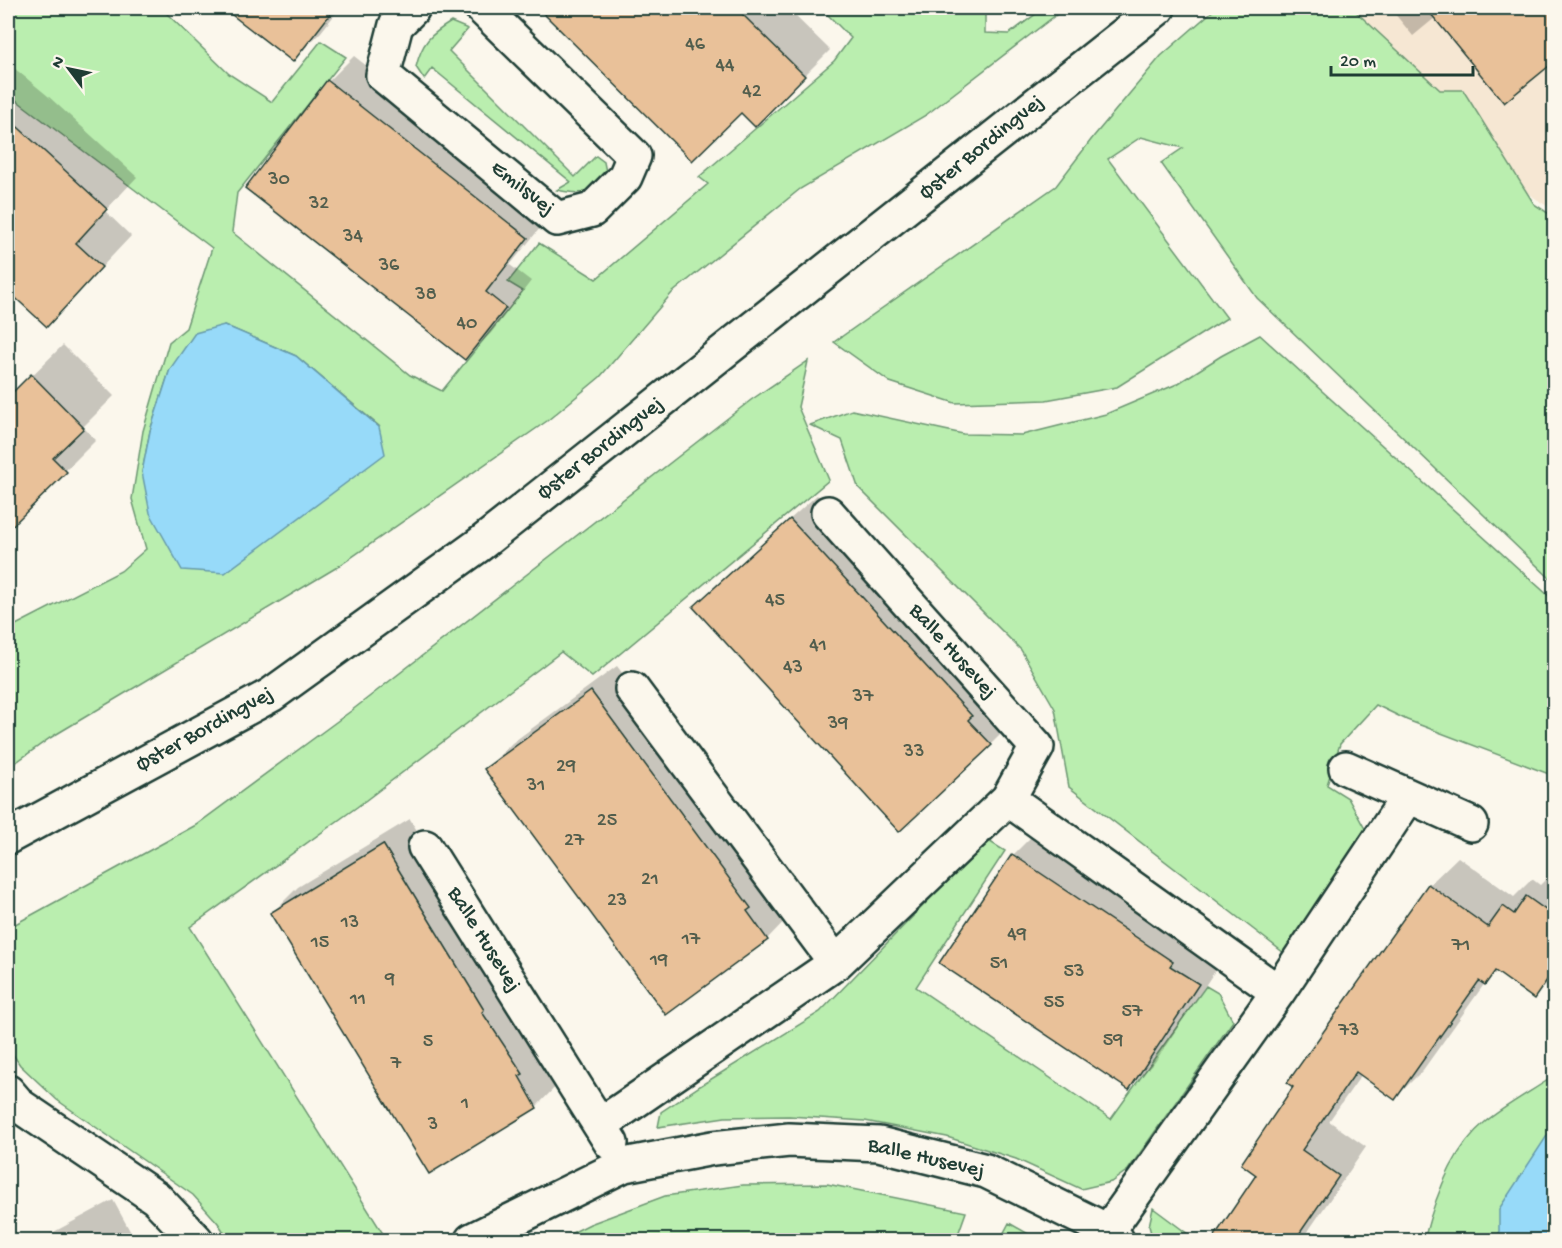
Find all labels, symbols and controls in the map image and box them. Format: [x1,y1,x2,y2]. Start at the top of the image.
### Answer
house number: 46 [685,34,706,57]
north arrow [39,39,99,99]
scale bar [1331,39,1474,77]
text: 20 m [1340,52,1376,73]
text: N [48,53,70,72]
house number: 44 [716,55,735,78]
house number: 42 [742,81,762,104]
street label: Øster Bordingvej [914,90,1050,206]
street label: Emilsvej [485,156,559,222]
house number: 30 [267,169,290,192]
house number: 32 [308,193,329,216]
house number: 34 [342,226,363,249]
house number: 36 [378,255,400,278]
house number: 38 [414,284,437,307]
house number: 40 [457,313,477,336]
street label: Øster Bordingvej [533,392,669,506]
house number: 45 [765,590,785,613]
street label: Balle Husevej [902,598,1002,705]
house number: 41 [809,635,827,658]
house number: 43 [783,657,803,680]
street label: Øster Bordingvej [132,681,278,779]
house number: 37 [852,686,874,709]
house number: 39 [827,713,848,736]
house number: 33 [903,741,924,764]
house number: 29 [556,756,576,779]
house number: 31 [526,775,545,798]
house number: 25 [597,810,617,833]
house number: 27 [564,830,585,853]
house number: 21 [641,869,659,892]
street label: Balle Husevej [440,882,526,998]
house number: 23 [607,890,627,913]
house number: 13 [340,912,359,935]
house number: 49 [1007,924,1027,947]
house number: 17 [681,929,701,952]
house number: 15 [310,932,329,955]
house number: 71 [1451,935,1470,958]
house number: 19 [649,950,668,973]
house number: 51 [990,953,1008,976]
house number: 53 [1064,961,1084,984]
house number: 9 [384,969,395,992]
house number: 11 [349,989,366,1012]
house number: 55 [1043,992,1065,1015]
house number: 57 [1122,1001,1143,1024]
house number: 73 [1338,1020,1359,1043]
house number: 59 [1103,1030,1123,1053]
house number: 5 [423,1031,433,1054]
house number: 7 [390,1053,402,1076]
house number: 1 [460,1093,469,1116]
house number: 3 [427,1114,438,1137]
street label: Balle Husevej [864,1133,987,1185]

